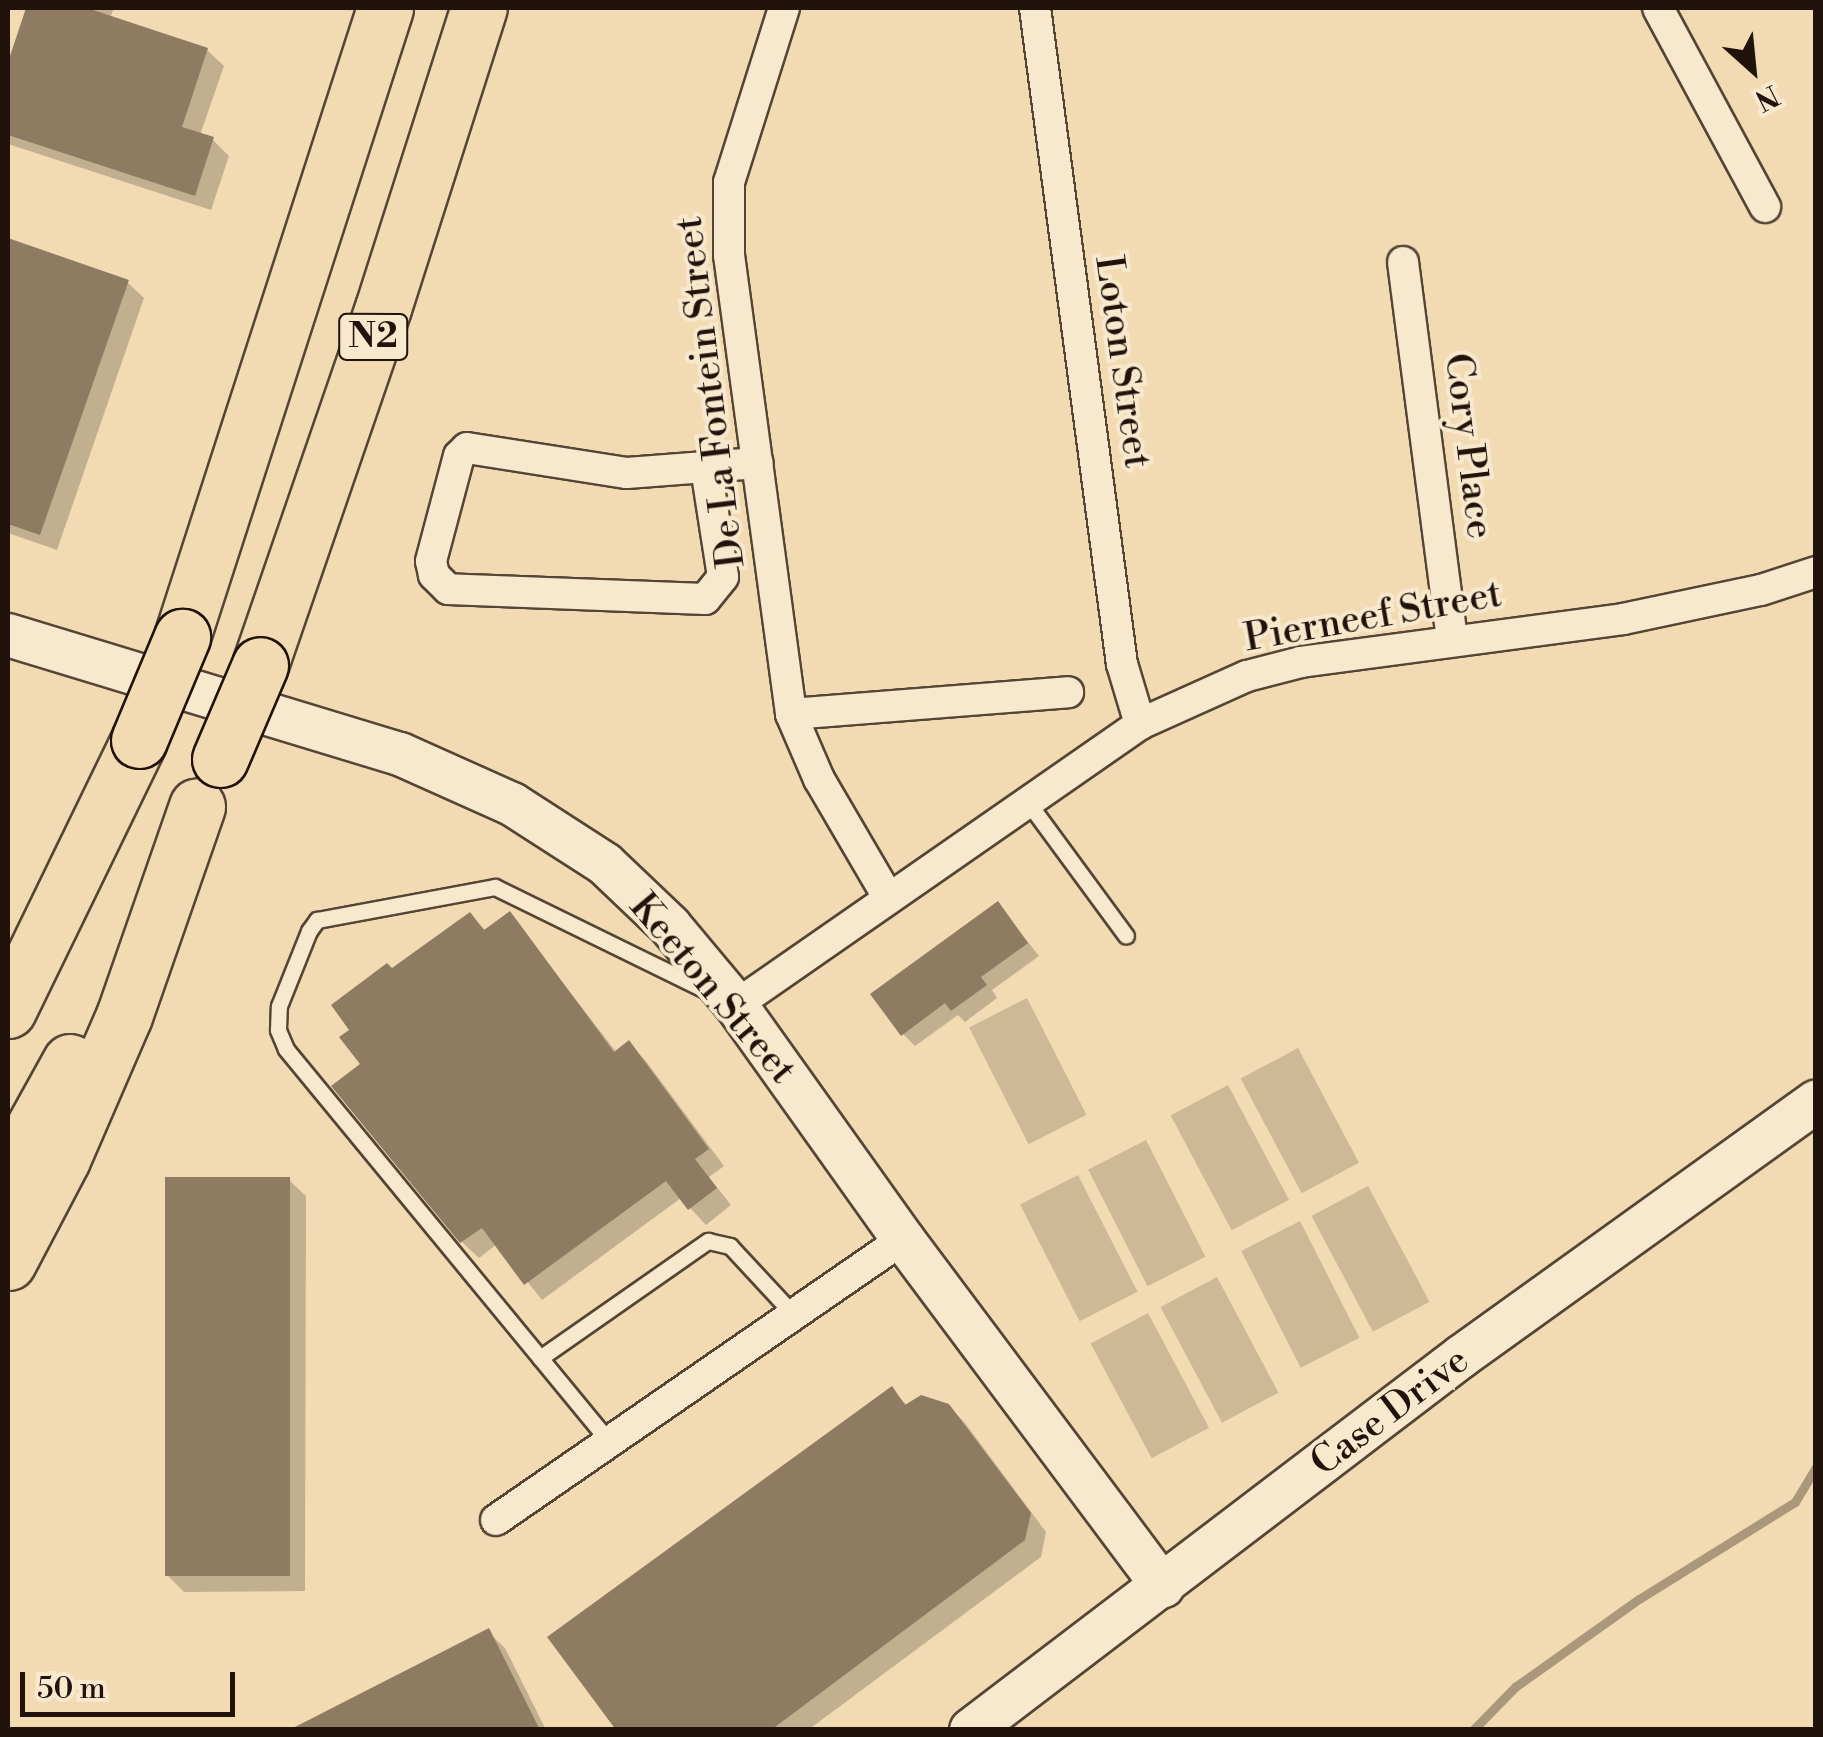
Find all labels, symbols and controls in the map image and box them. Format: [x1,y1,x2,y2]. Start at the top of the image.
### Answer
north arrow [1703,20,1803,120]
text: N [1749,77,1785,118]
street label: De La Fontein Street [667,214,755,570]
street label: Loton Street [1085,253,1159,471]
road number: N2 [338,307,408,367]
street label: Cory Place [1434,351,1502,541]
street label: Pierneef Street [1241,572,1505,662]
street label: Keeton Street [619,885,805,1093]
street label: Case Drive [1302,1338,1478,1486]
scale bar [25,1652,240,1714]
text: 50 m [37,1670,106,1708]

